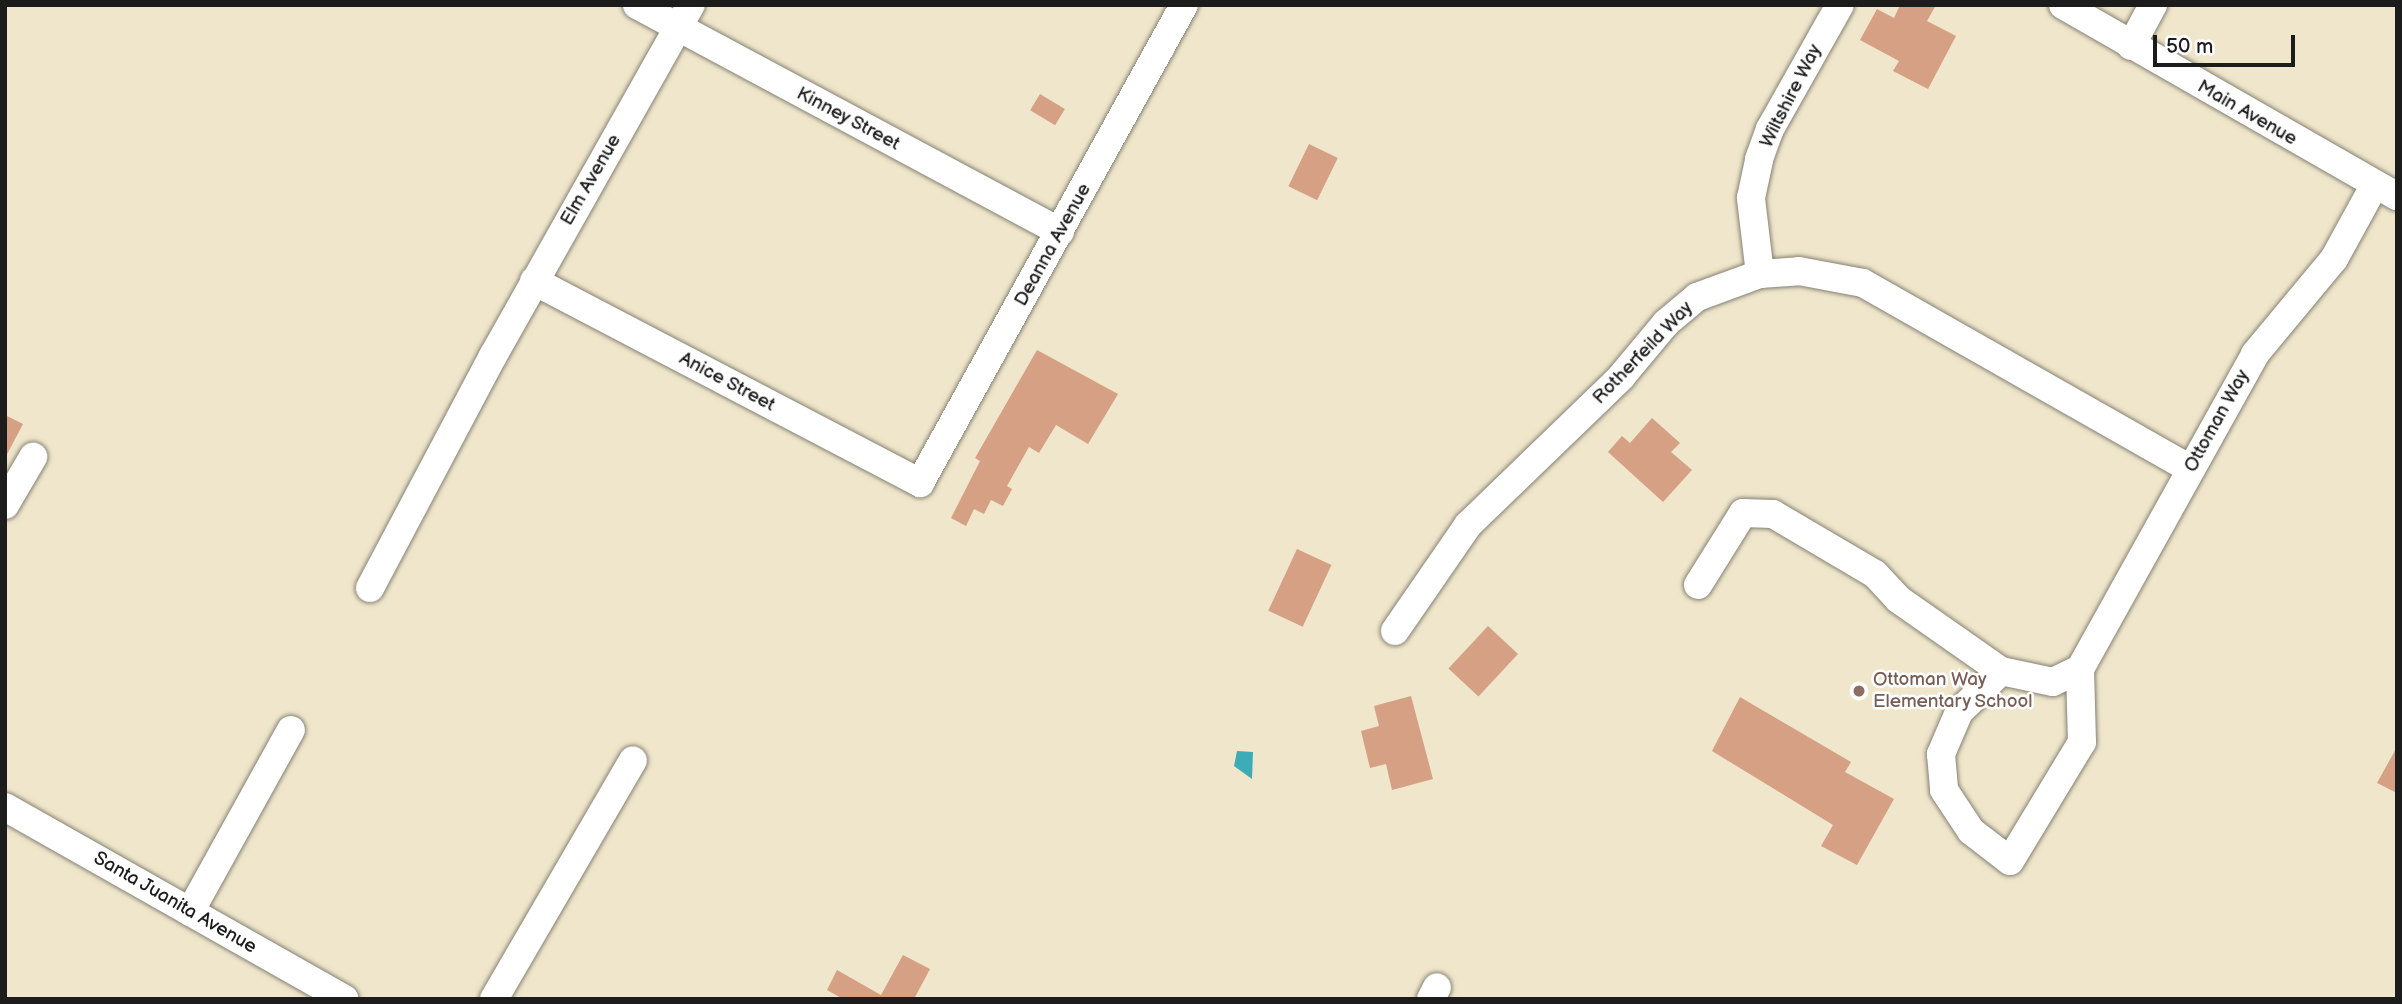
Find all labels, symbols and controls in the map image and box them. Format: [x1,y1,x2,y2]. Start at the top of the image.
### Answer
scale bar [2157,21,2299,65]
text: 50 m [2166,34,2213,59]
street label: Wiltshire Way [1755,40,1827,152]
street label: Main Avenue [2193,75,2301,151]
street label: Kinney Street [792,82,904,156]
street label: Elm Avenue [556,130,626,230]
street label: Deanna Avenue [1010,180,1096,310]
street label: Rotherfeild Way [1588,296,1698,410]
street label: Anice Street [675,347,779,417]
street label: Ottoman Way [2179,366,2255,476]
place label: Ottoman Way Elementary School [1873,669,2034,713]
marker: Ottoman Way Elementary School [1851,683,1867,699]
street label: Santa Juanita Avenue [89,847,261,959]

